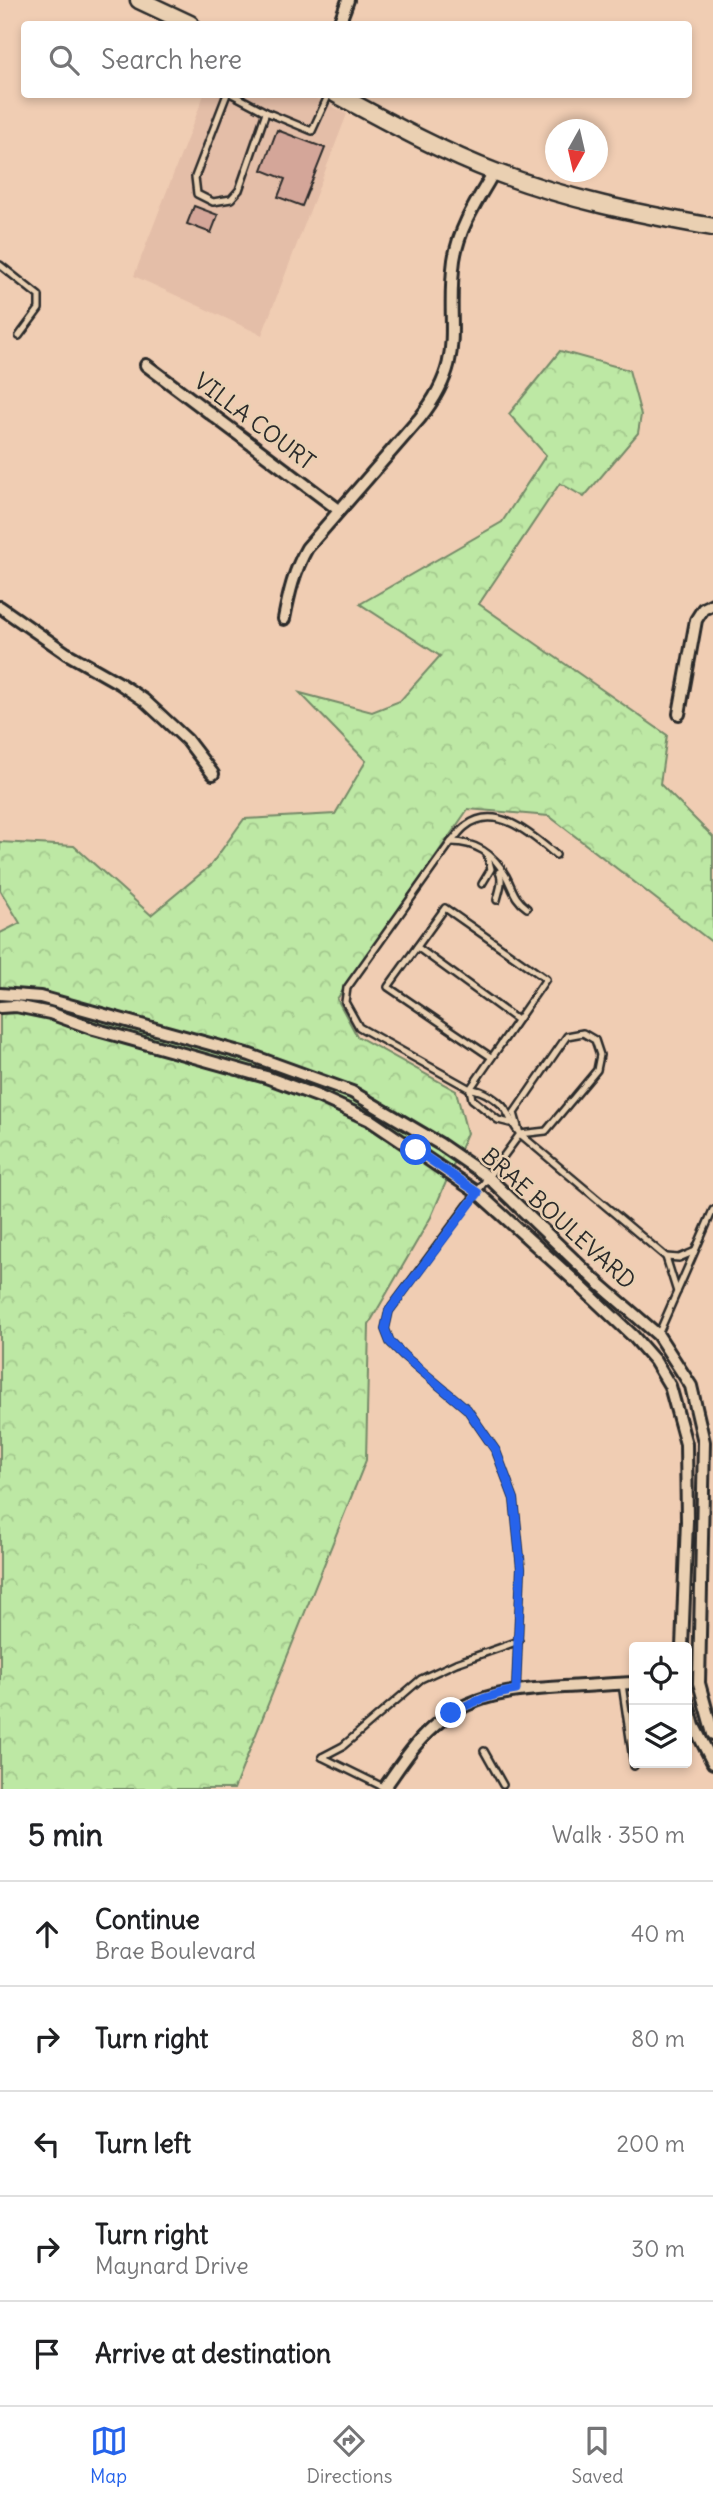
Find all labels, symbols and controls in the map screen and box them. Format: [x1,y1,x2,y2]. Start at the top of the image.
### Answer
search box [21,21,692,98]
icon: search [45,41,83,79]
text: Search here [101,43,242,76]
north arrow [545,119,608,182]
street label: VILLA COURT [189,366,321,476]
route start [400,1134,431,1165]
street label: BRAE BOULEVARD [476,1141,642,1295]
map controls [629,1642,692,1768]
button: locate [629,1642,692,1705]
route end [435,1697,466,1728]
button: layers [629,1705,692,1768]
text: 5 min [28,1816,103,1854]
text: Walk · 350 m [552,1820,685,1849]
text: Continue [95,1903,200,1936]
icon: ahead [28,1915,66,1953]
text: 40 m [631,1919,685,1948]
text: Brae Boulevard [95,1936,256,1965]
icon: right [28,2020,66,2058]
text: Turn right [95,2022,208,2055]
text: 80 m [631,2024,685,2053]
icon: left [28,2125,66,2163]
text: Turn left [95,2127,191,2160]
text: 200 m [616,2129,685,2158]
text: Turn right [95,2218,208,2251]
icon: right [28,2230,66,2268]
text: 30 m [631,2234,685,2263]
text: Maynard Drive [95,2251,249,2280]
icon: arrive [28,2335,66,2373]
text: Arrive at destination [95,2337,331,2370]
tab: Map [90,2422,128,2488]
tab: Directions [307,2422,392,2488]
tab: Saved [571,2422,623,2488]

